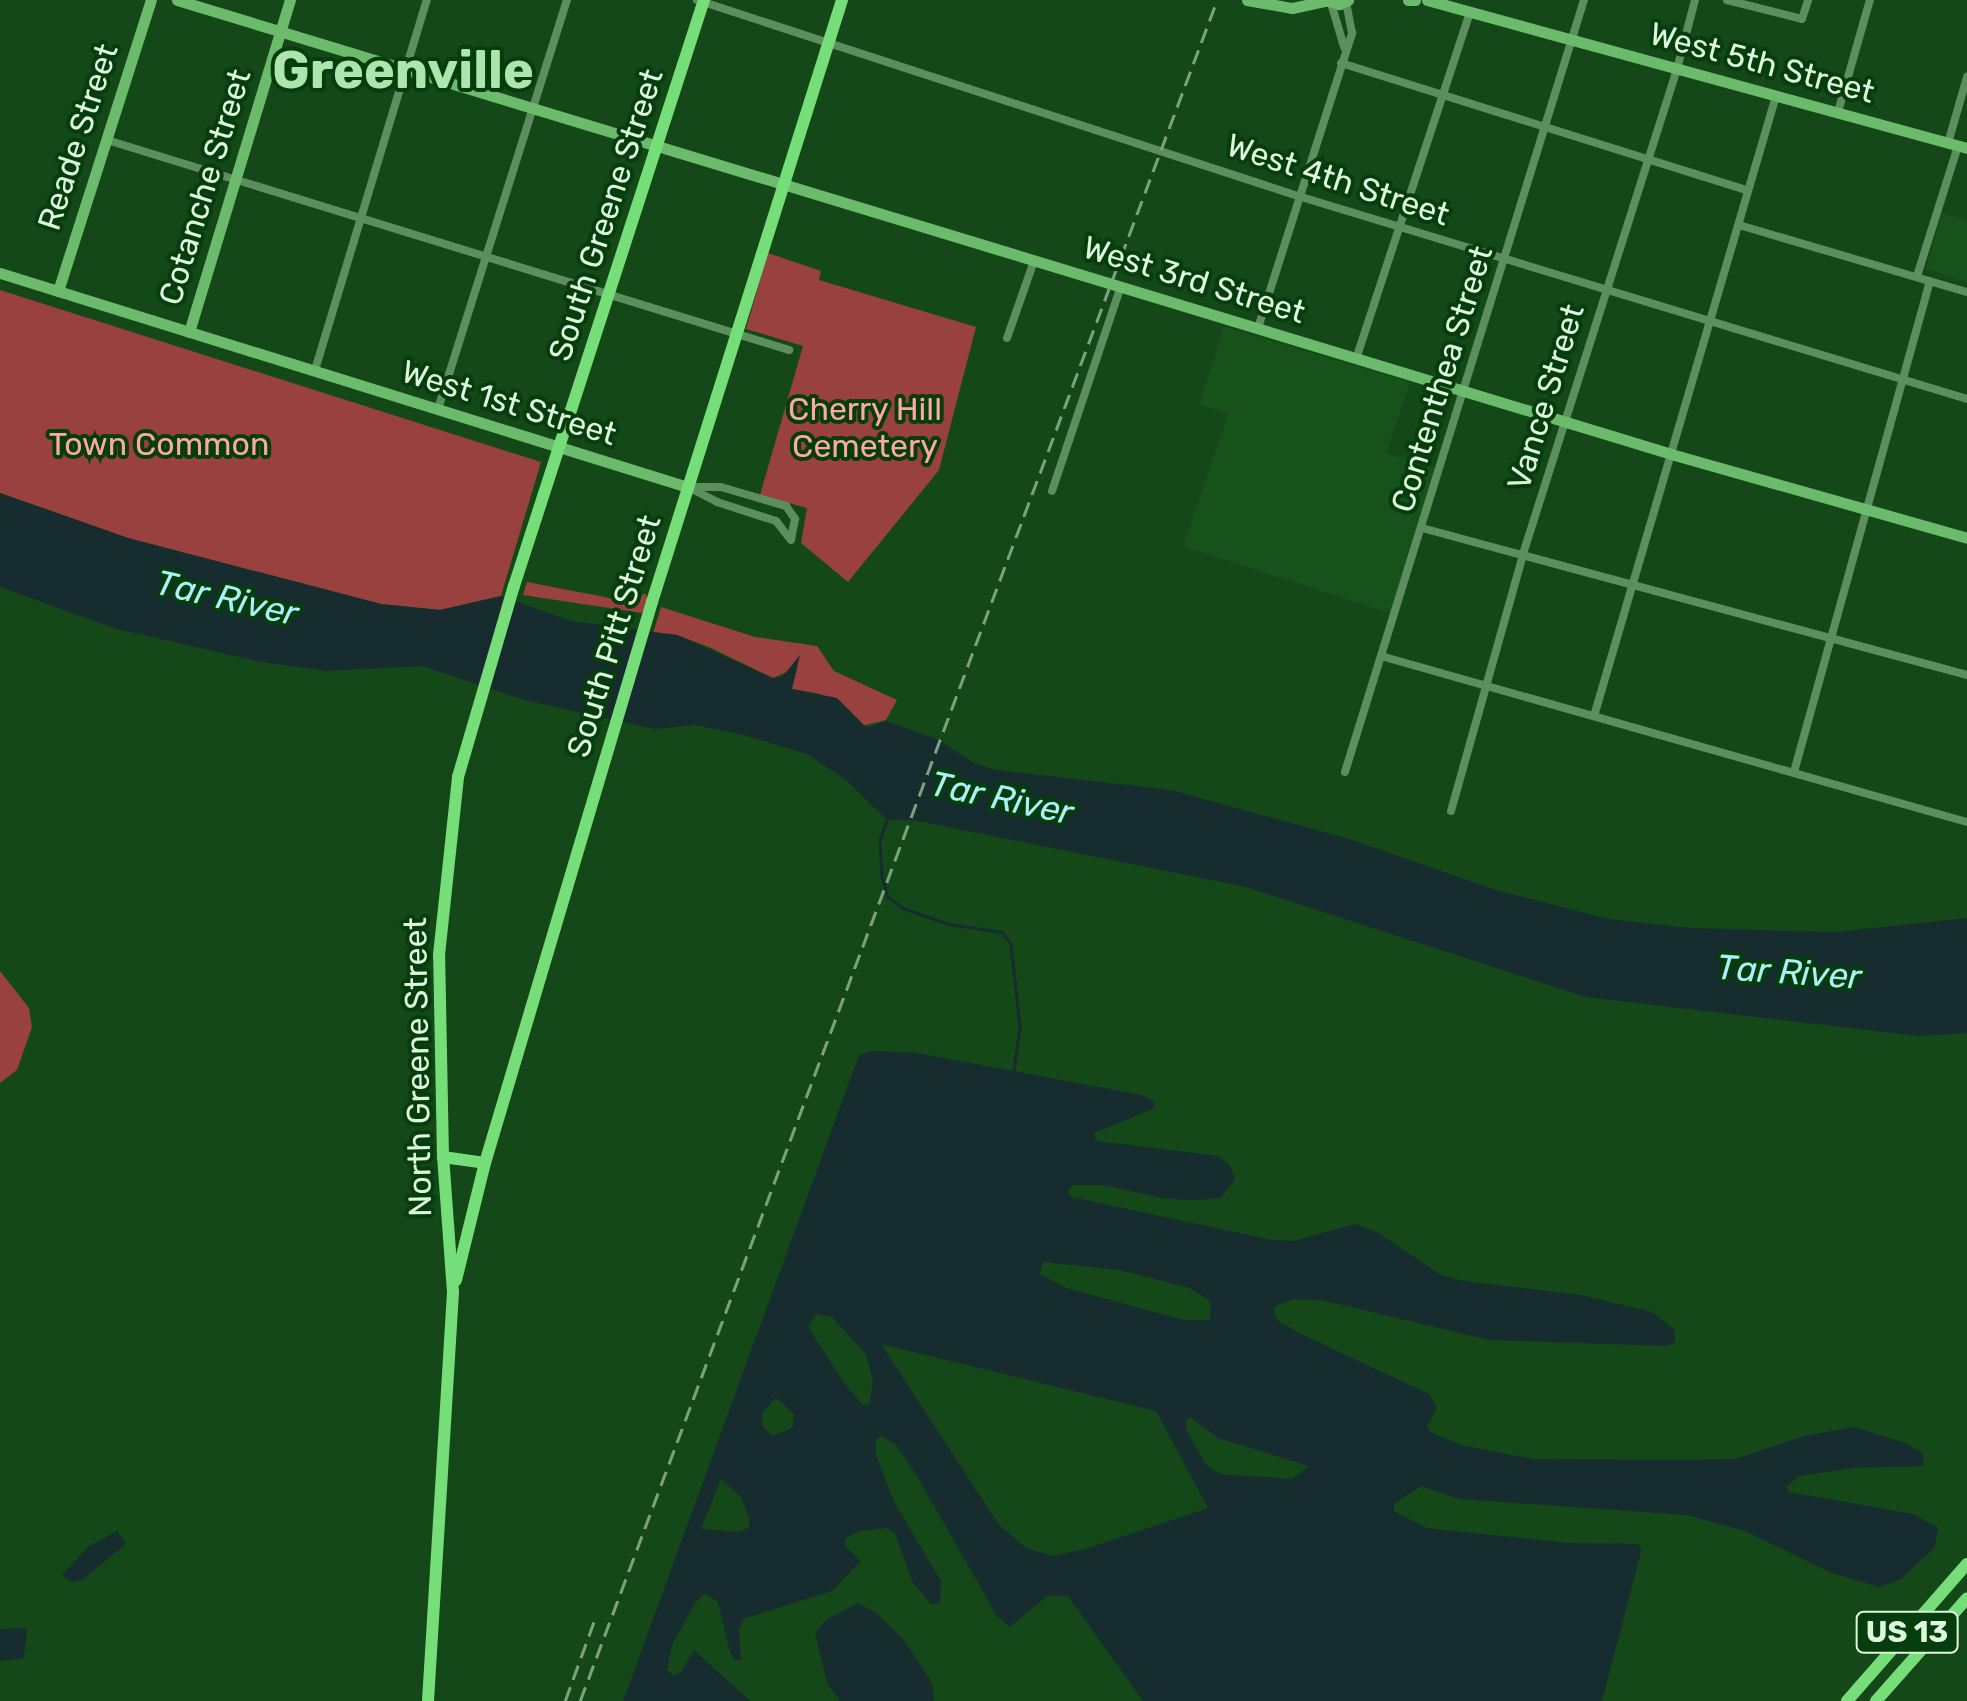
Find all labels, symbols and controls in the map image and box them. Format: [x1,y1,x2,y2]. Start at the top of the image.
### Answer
street label: West 5th Street [1646,15,1878,111]
street label: Reade Street [30,39,126,235]
district label: Greenville [272,40,534,102]
street label: Cotanche Street [151,64,259,310]
street label: South Greene Street [541,64,671,366]
street label: West 4th Street [1222,126,1454,234]
street label: West 3rd Street [1078,228,1310,332]
street label: Contenthea Street [1383,241,1501,517]
street label: Vance Street [1500,300,1592,494]
street label: West 1st Street [397,352,621,454]
park label: Cherry Hill Cemetery [788,391,942,466]
park label: Town Common [49,425,269,463]
street label: South Pitt Street [559,510,669,762]
water label: Tar River [151,561,303,635]
water label: Tar River [926,762,1078,834]
street label: North Greene Street [396,917,440,1217]
water label: Tar River [1715,946,1863,998]
road number: US 13 [1854,1607,1960,1657]

